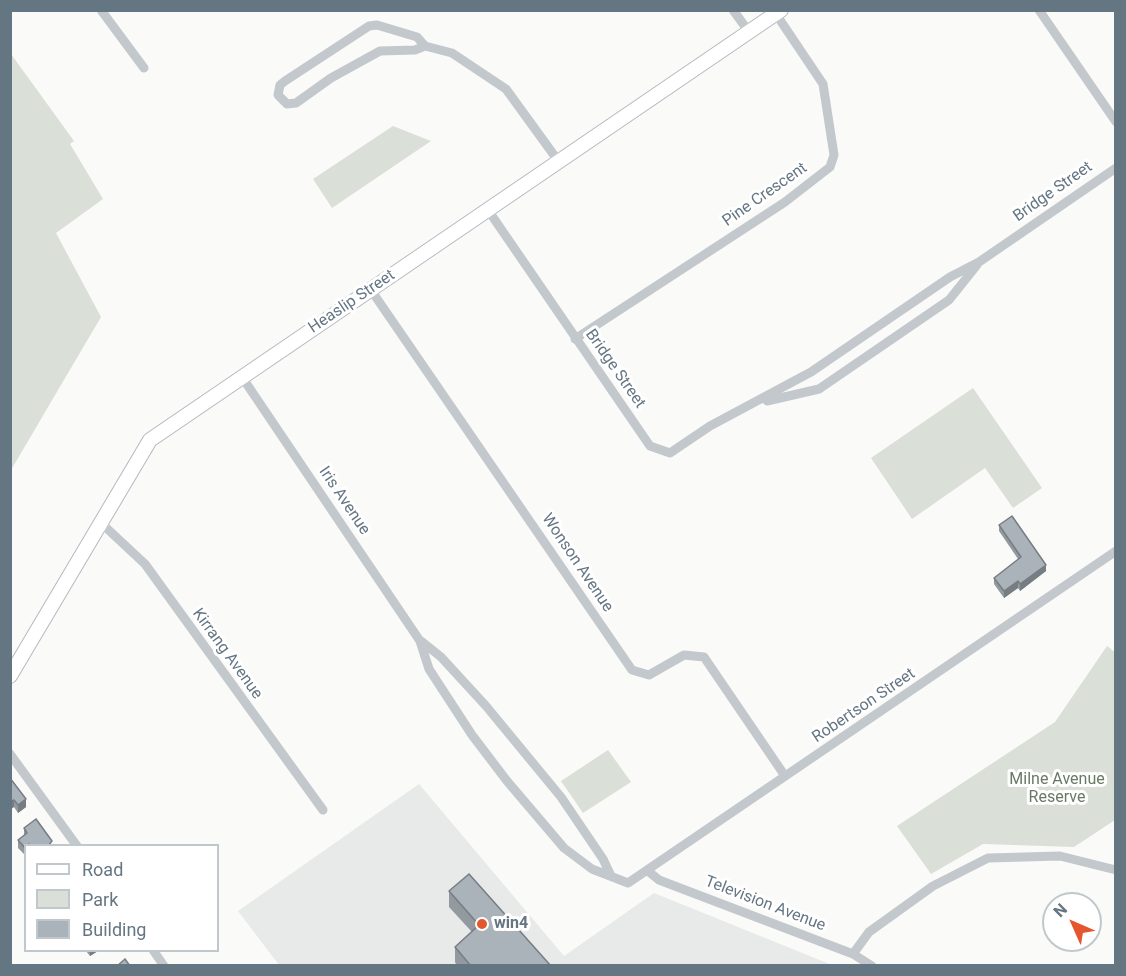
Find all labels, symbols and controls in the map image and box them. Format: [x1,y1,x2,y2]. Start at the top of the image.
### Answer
street label: Bridge Street [1010,158,1096,226]
street label: Pine Crescent [719,159,811,231]
street label: Heaslip Street [305,266,399,338]
street label: Bridge Street [581,326,649,412]
street label: Iris Avenue [314,463,374,539]
street label: Wonson Avenue [537,510,617,616]
street label: Kirrang Avenue [188,605,266,703]
street label: Robertson Street [809,665,919,747]
park label: Milne Avenue Reserve [1009,770,1105,808]
legend [24,844,219,952]
text: Road [82,859,123,880]
street label: Television Avenue [702,872,828,936]
text: Park [82,889,118,910]
north arrow [1042,892,1102,952]
text: N [1050,900,1071,921]
place label: win4 [494,914,528,934]
marker: win4 [475,917,489,931]
text: Building [82,919,146,940]

